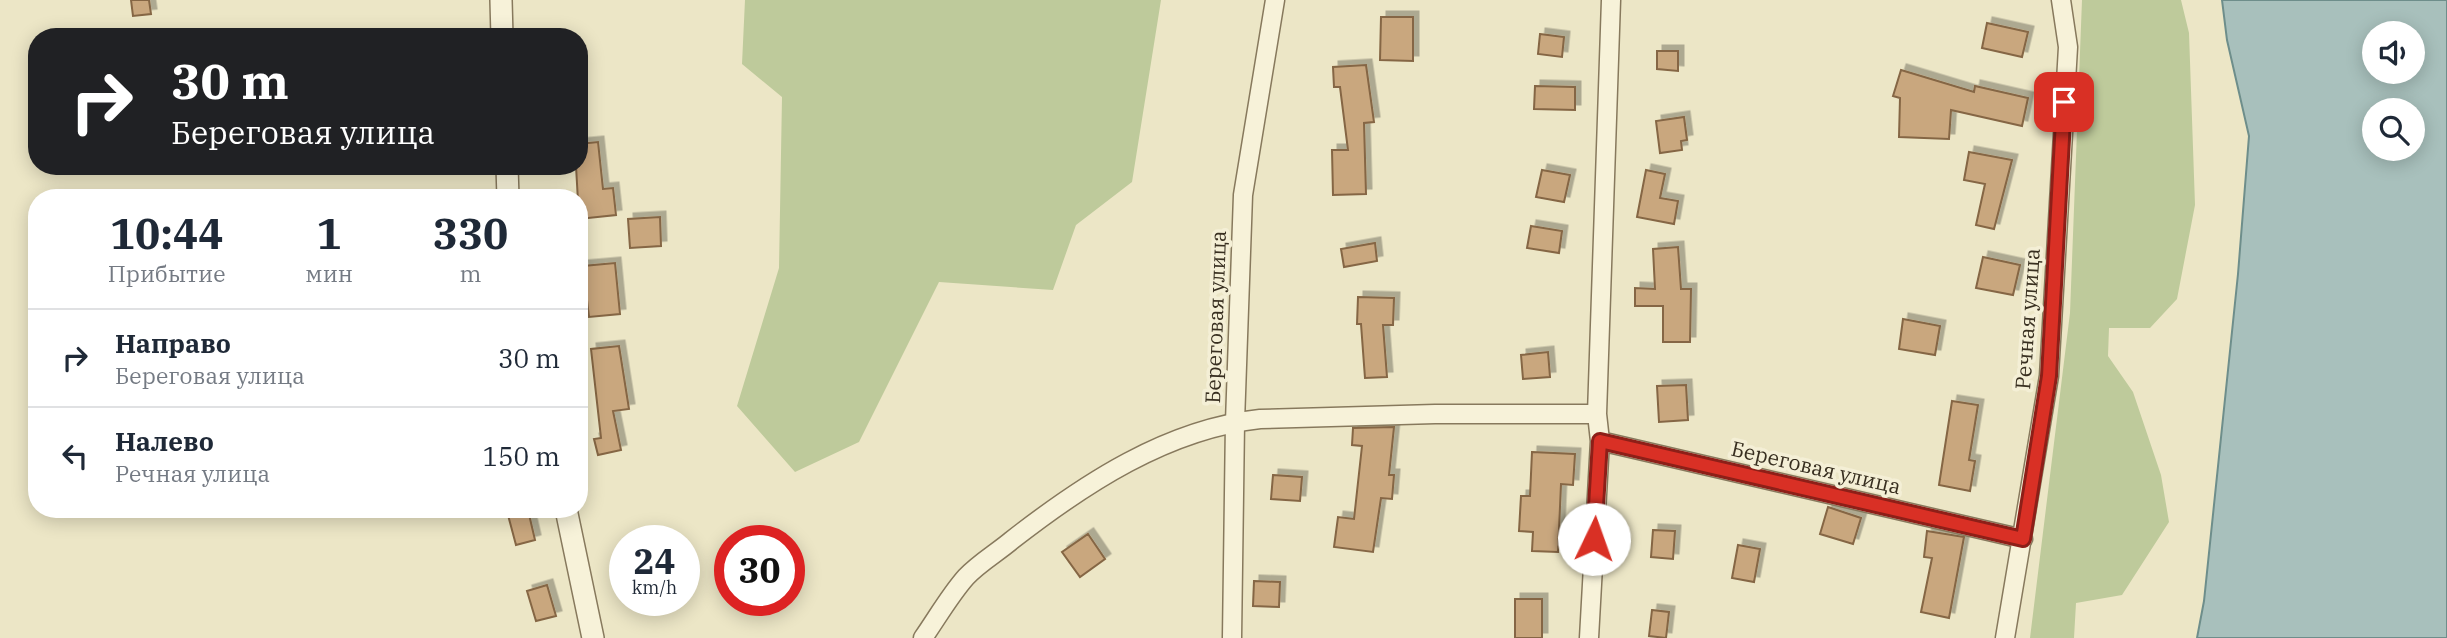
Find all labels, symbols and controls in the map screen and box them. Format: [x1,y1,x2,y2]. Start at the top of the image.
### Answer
map controls [2362,21,2425,161]
button: sound [2362,21,2425,84]
text: 30 m [171,49,289,112]
icon: right [56,56,147,147]
pin [2034,72,2094,132]
icon: arrive [2045,83,2083,121]
button: search [2362,98,2425,161]
text: Береговая улица [171,111,435,153]
text: 10:44 [110,206,223,261]
text: 1 [317,206,342,261]
text: 330 [433,206,508,261]
street label: Береговая улица [1198,230,1232,404]
street label: Речная улица [2008,247,2046,390]
text: Прибытие [108,258,226,288]
text: мин [305,258,353,288]
text: m [460,258,481,288]
text: Направо [115,326,231,360]
icon: right [56,339,94,377]
text: 30 m [498,341,560,375]
text: Береговая улица [115,360,305,390]
text: Налево [115,424,214,458]
street label: Береговая улица [1729,434,1904,500]
icon: left [56,437,94,475]
text: 150 m [482,439,560,473]
text: Речная улица [115,458,270,488]
position arrow [1557,502,1631,576]
speed limit sign: 30 [714,525,805,616]
text: 24 [633,538,676,584]
text: km/h [632,576,677,599]

